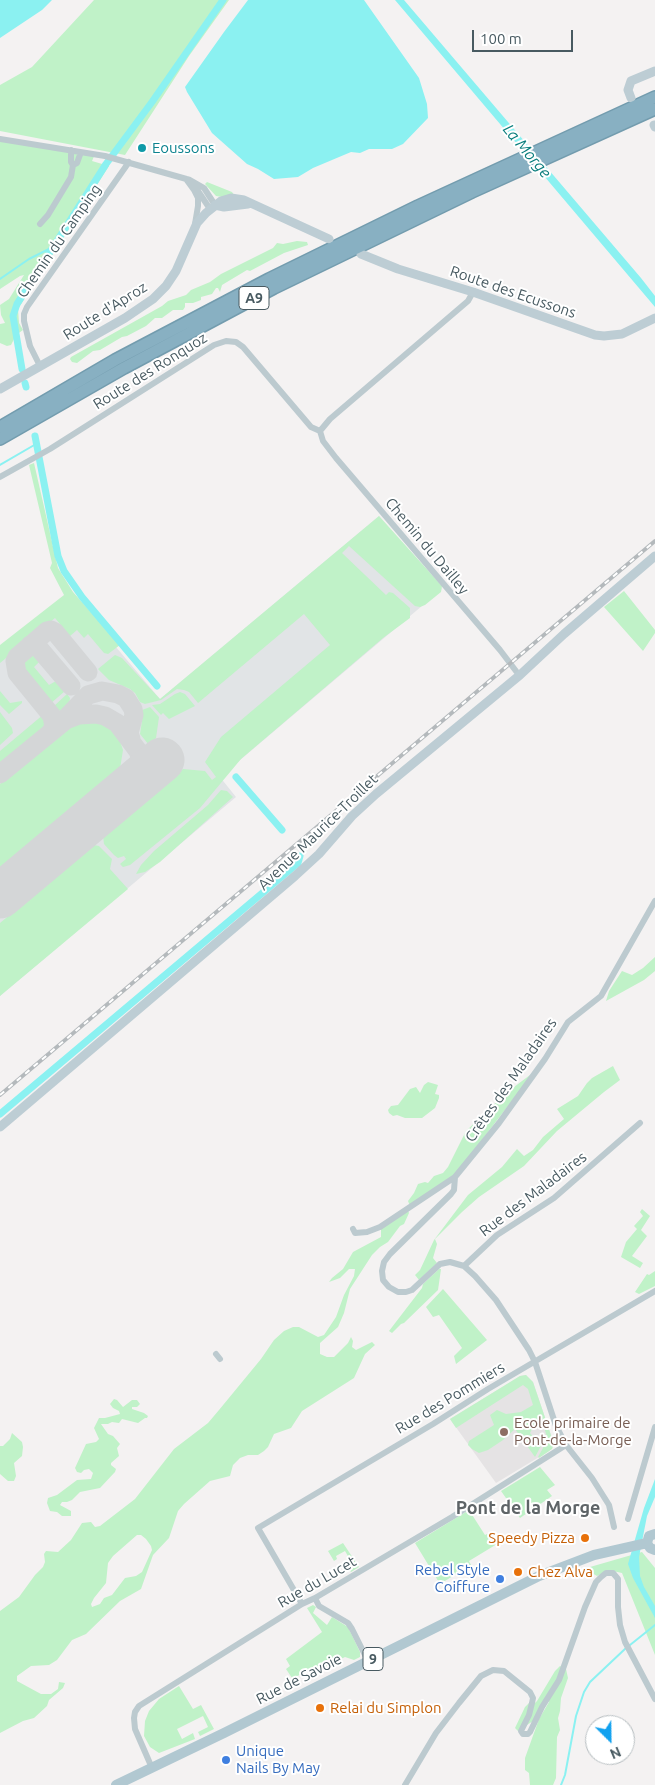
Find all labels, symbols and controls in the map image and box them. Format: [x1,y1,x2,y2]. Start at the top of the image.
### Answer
scale bar [475,20,576,52]
text: 100 m [480,30,522,47]
water label: La Morge [499,120,555,182]
place label: Eoussons [152,139,214,157]
marker: Eoussons [136,142,148,154]
street label: Chemin du Camping [13,181,105,301]
street label: Route des Ecussons [448,262,578,322]
street label: Route d'Aproz [60,278,150,344]
road number: A9 [239,286,269,310]
street label: Route des Ronquoz [90,329,210,413]
street label: Chemin du Dailley [381,494,473,598]
street label: Avenue Maurice-Troillet [254,770,382,894]
street label: Crêtes des Maladaires [461,1015,561,1145]
street label: Rue des Maladaires [476,1148,590,1240]
street label: Rue des Pommiers [392,1358,508,1438]
place label: Ecole primaire de Pont-de-la-Morge [514,1414,632,1449]
marker: Ecole primaire de Pont-de-la-Morge [498,1426,510,1438]
district label: Pont de la Morge [456,1497,600,1519]
place label: Speedy Pizza [488,1529,575,1547]
marker: Speedy Pizza [579,1532,591,1544]
street label: Rue du Lucet [275,1552,359,1612]
place label: Rebel Style Coiffure [415,1561,490,1596]
place label: Chez Alva [528,1563,593,1581]
marker: Chez Alva [512,1566,524,1578]
marker: Rebel Style Coiffure [494,1573,506,1585]
road number: 9 [363,1648,383,1670]
street label: Rue de Savoie [253,1650,345,1708]
place label: Relai du Simplon [330,1699,442,1717]
marker: Relai du Simplon [314,1702,326,1714]
north arrow [585,1715,635,1765]
place label: Unique Nails By May [236,1742,320,1777]
text: N [608,1743,623,1762]
marker: Unique Nails By May [220,1754,232,1766]

